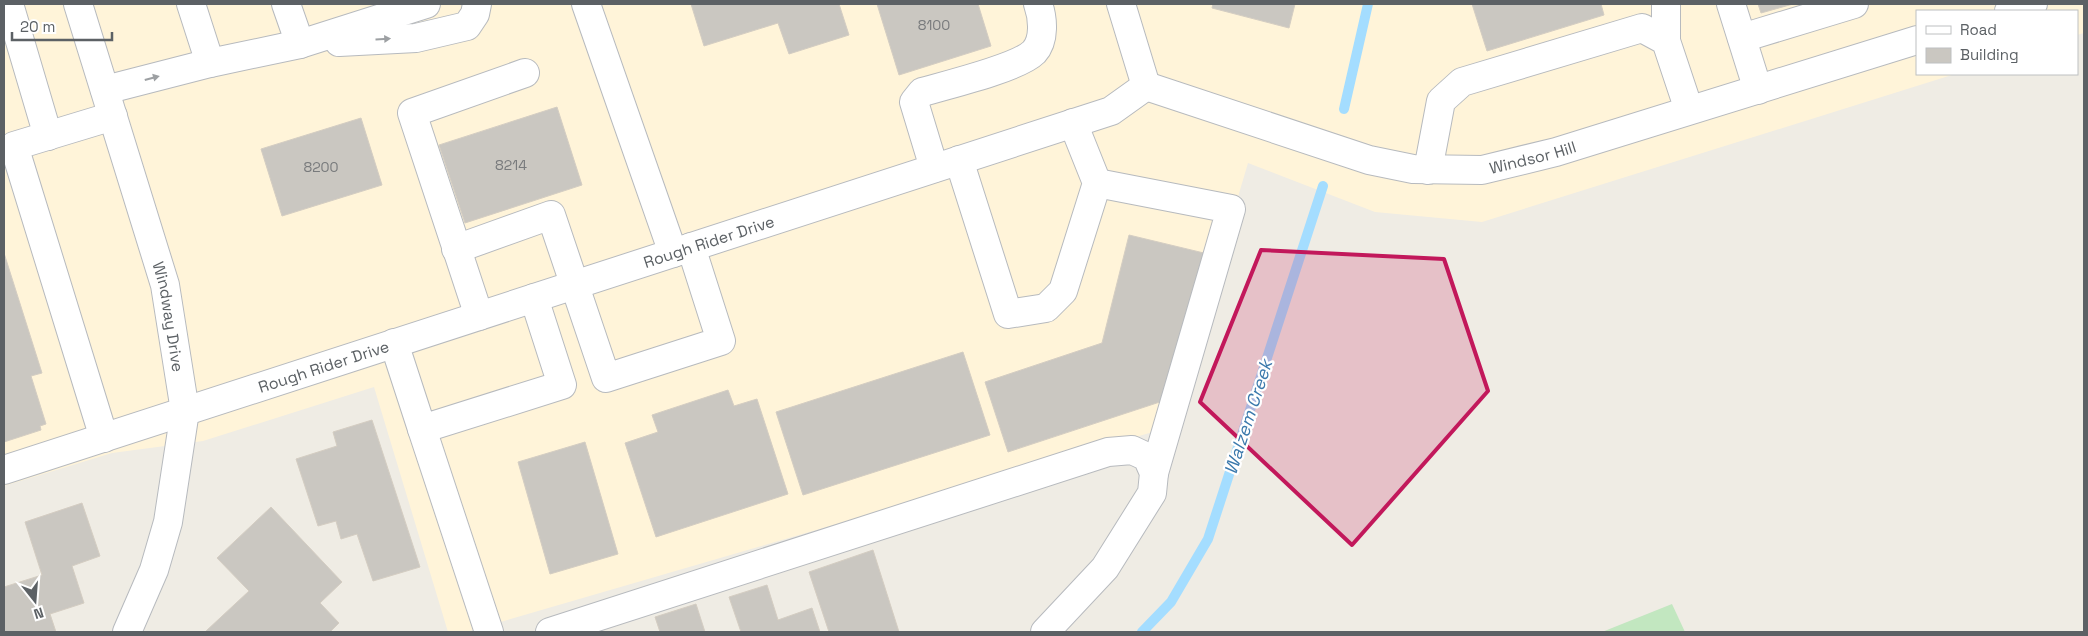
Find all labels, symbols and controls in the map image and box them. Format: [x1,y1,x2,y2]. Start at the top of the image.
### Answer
scale bar [12,10,112,42]
legend [1916,10,2078,75]
house number: 8100 [918,16,950,34]
text: 20 m [20,17,55,36]
text: Road [1960,20,1997,39]
one-way arrow [376,35,392,43]
text: Building [1960,45,2019,64]
one-way arrow [145,74,160,82]
street label: Windsor Hill [1487,136,1579,178]
house number: 8214 [495,156,527,174]
house number: 8200 [303,158,339,176]
street label: Rough Rider Drive [641,210,777,272]
street label: Windway Drive [148,259,189,373]
street label: Rough Rider Drive [256,335,392,397]
water label: Walzem Creek [1219,355,1278,477]
north arrow [10,576,60,626]
text: N [32,603,46,623]

